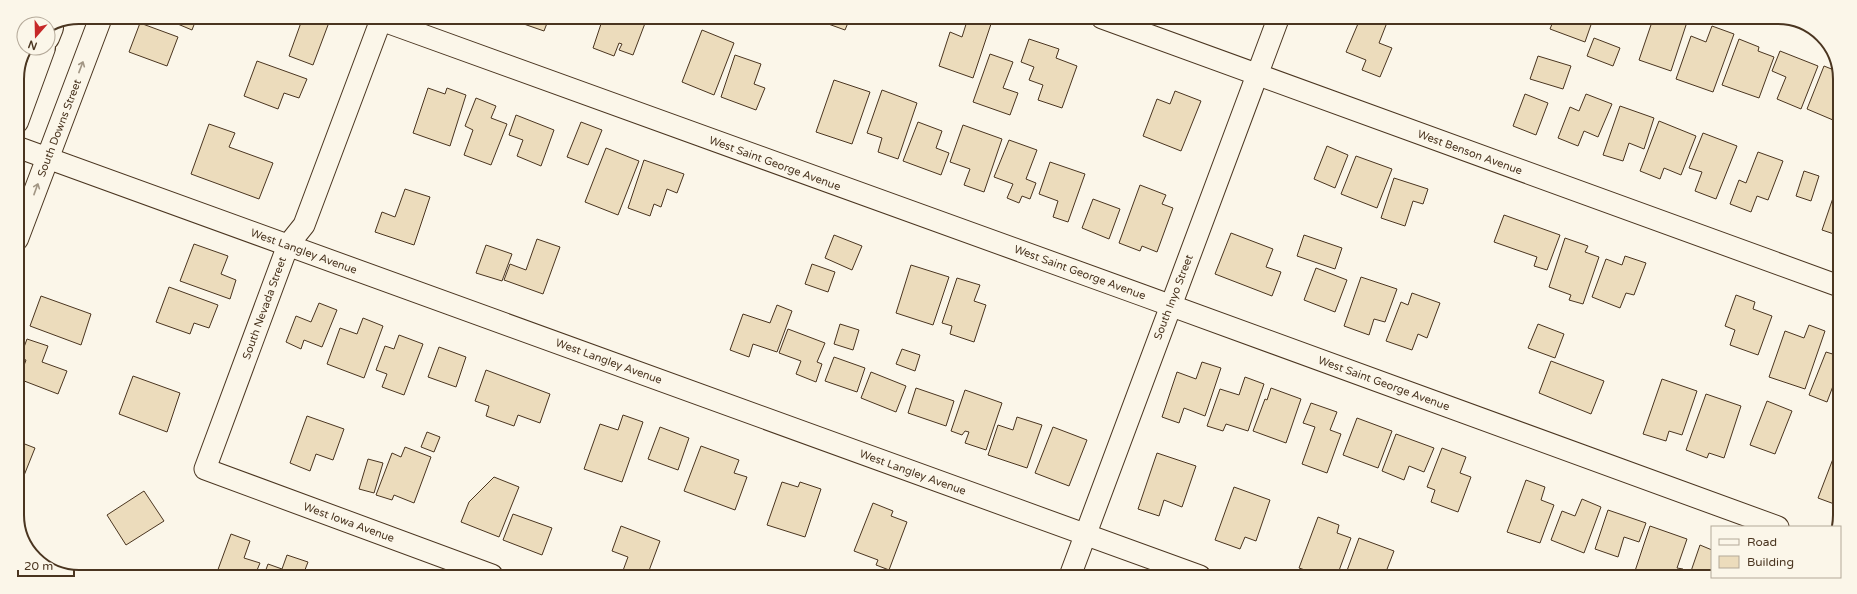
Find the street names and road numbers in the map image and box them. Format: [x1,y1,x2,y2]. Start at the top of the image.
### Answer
street label: South Downs Street [35,78,84,179]
street label: West Benson Avenue [1416,127,1524,177]
street label: West Saint George Avenue [707,134,842,193]
street label: West Langley Avenue [249,226,359,277]
street label: West Saint George Avenue [1012,243,1147,302]
street label: South Inyo Street [1151,253,1196,342]
street label: South Nevada Street [240,255,289,361]
street label: West Langley Avenue [554,336,664,387]
street label: West Saint George Avenue [1316,354,1451,413]
street label: West Langley Avenue [858,447,968,498]
street label: West Iowa Avenue [302,500,396,545]

